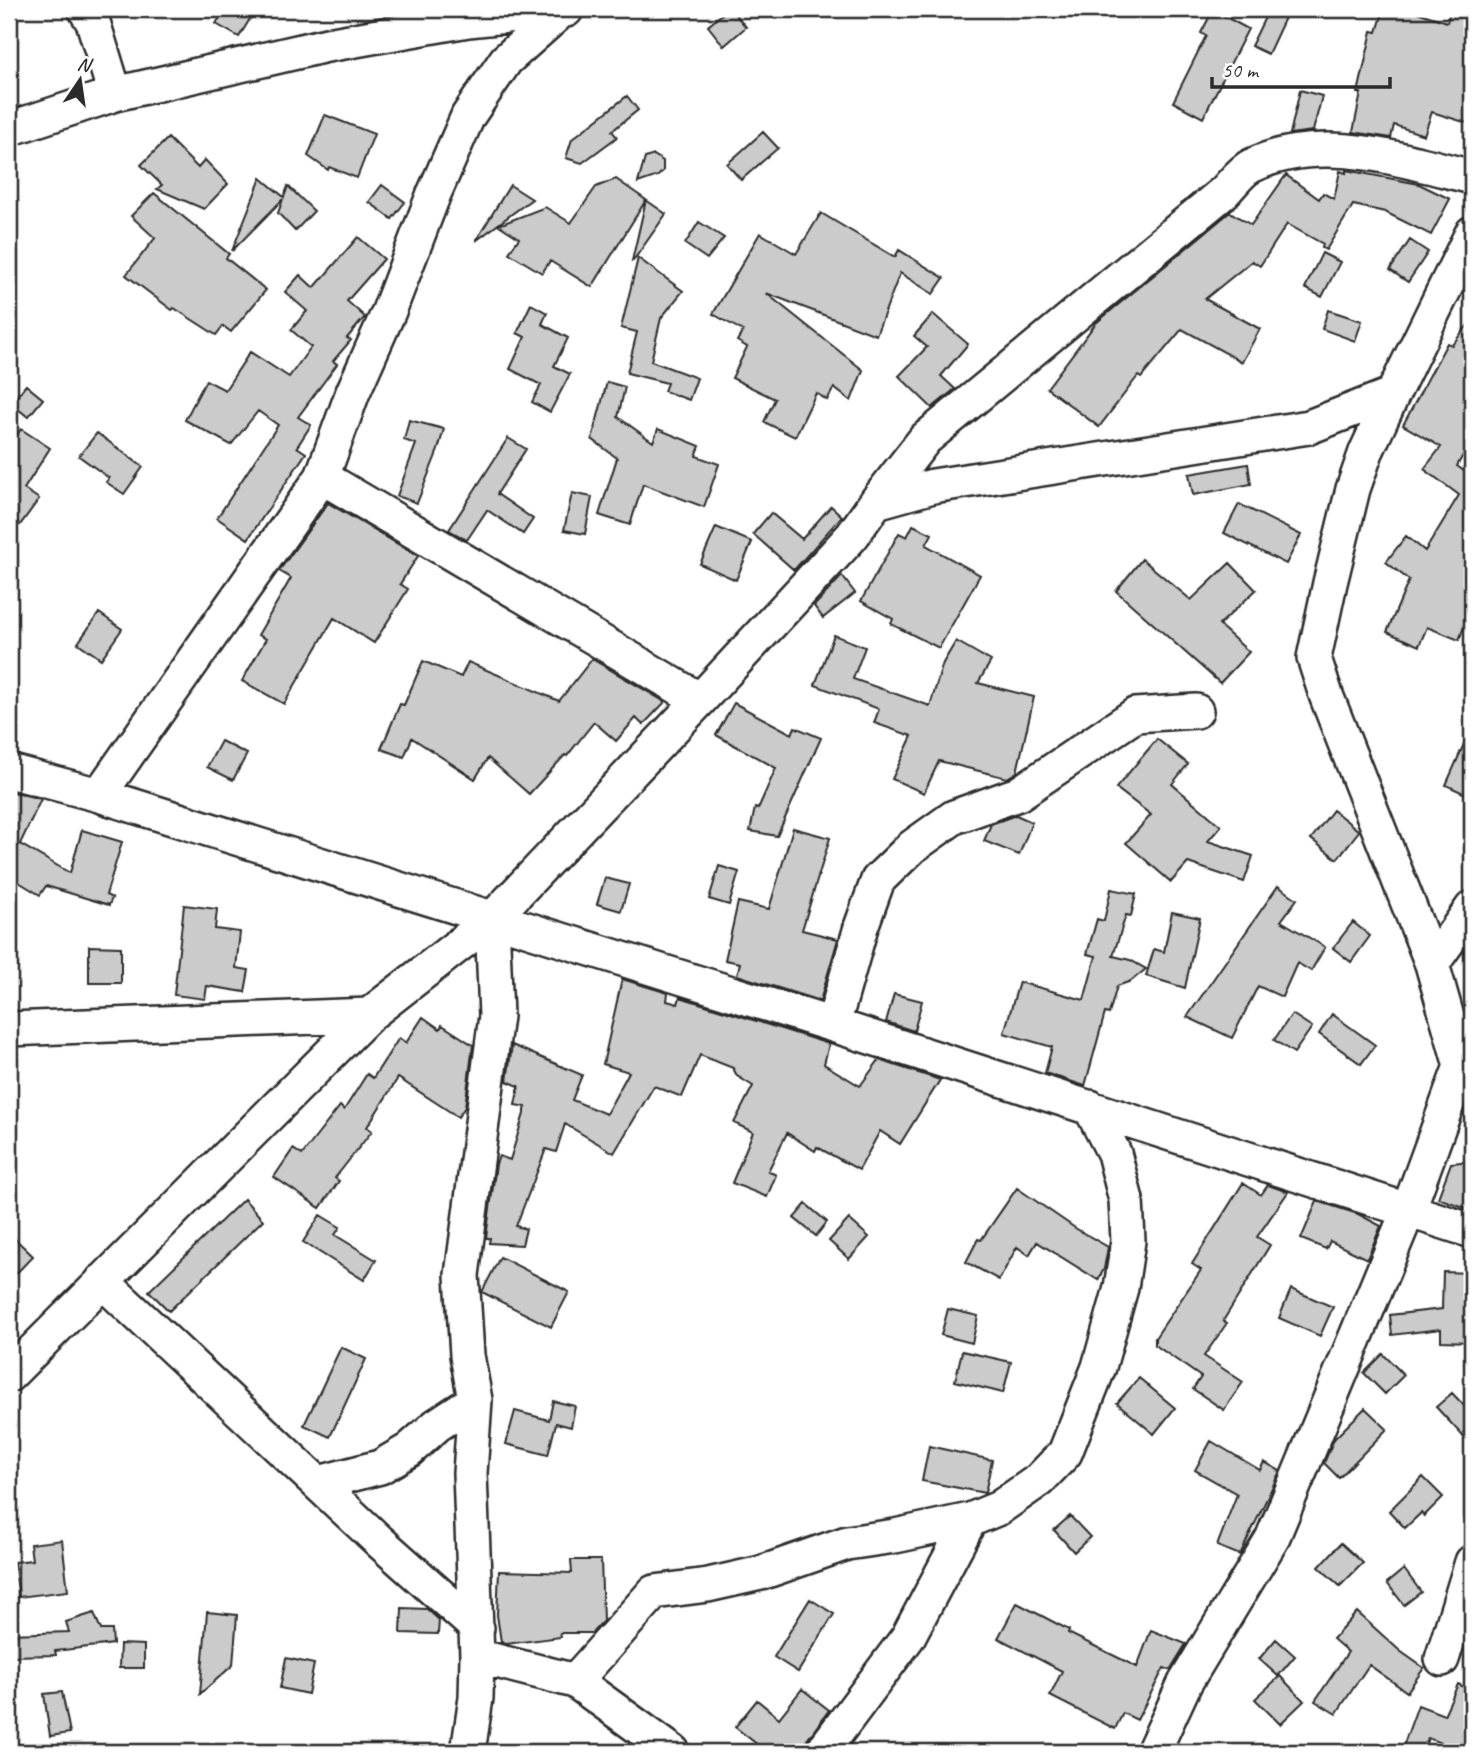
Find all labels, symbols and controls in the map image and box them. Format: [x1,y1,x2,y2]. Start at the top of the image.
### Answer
north arrow [46,46,116,116]
scale bar [1212,46,1390,90]
text: N [75,51,95,78]
text: 50 m [1222,57,1260,83]

